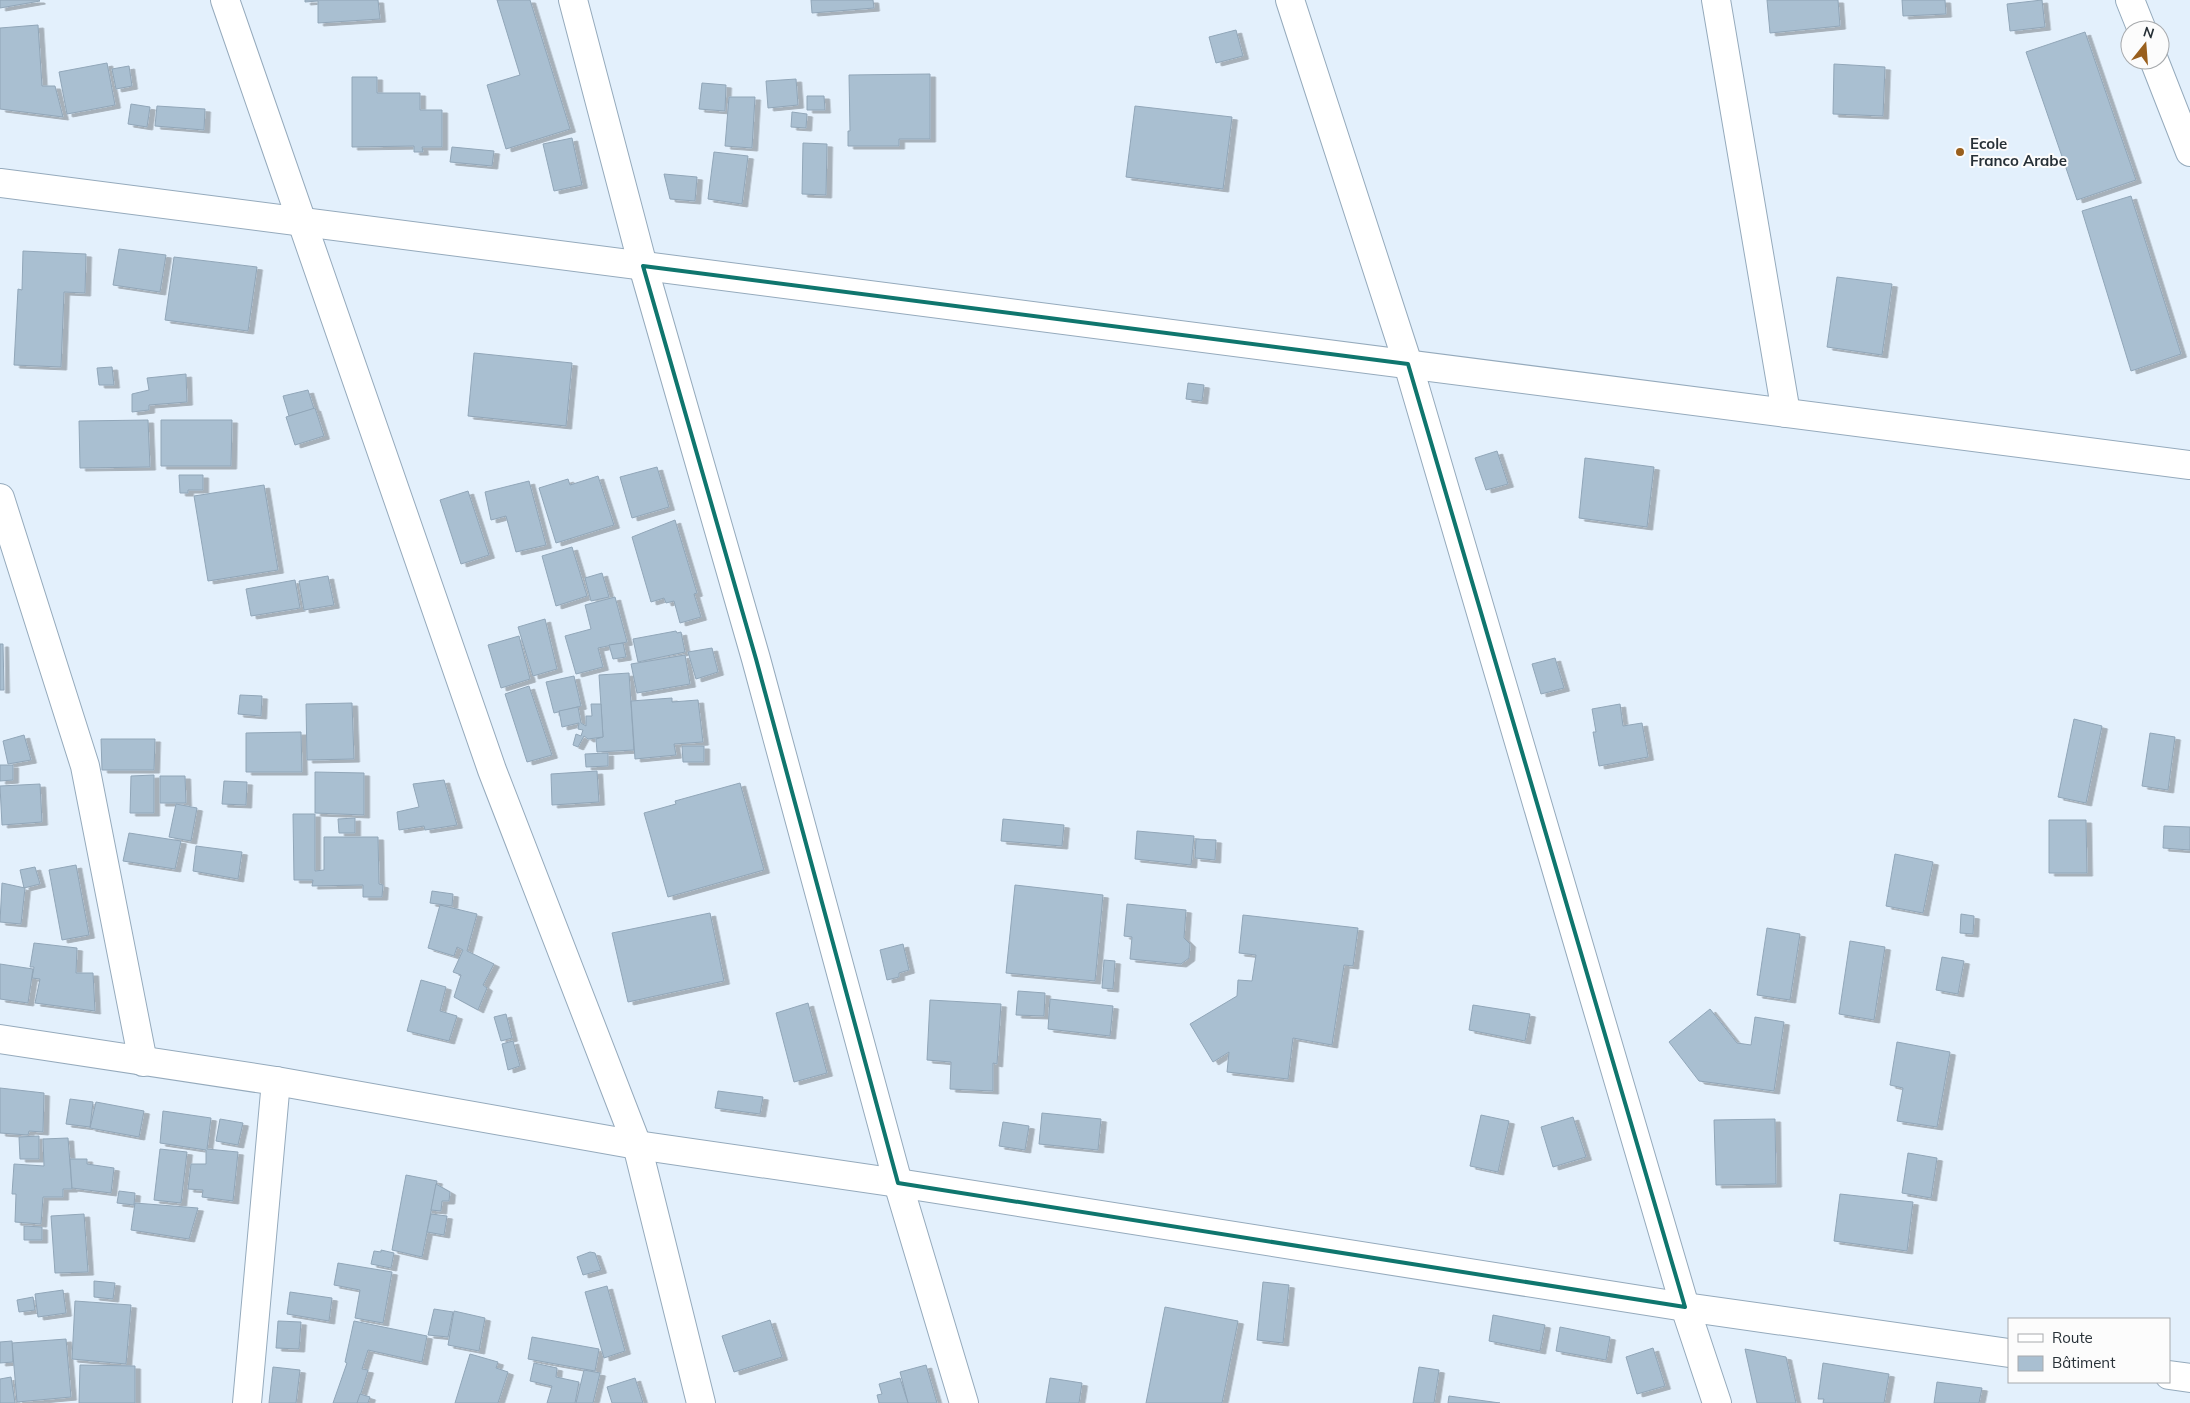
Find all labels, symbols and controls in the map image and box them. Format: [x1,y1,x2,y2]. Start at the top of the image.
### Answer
north arrow [2120,20,2170,70]
text: N [2141,22,2156,43]
place label: Ecole Franco Arabe [1970,134,2067,170]
marker: Ecole Franco Arabe [1954,146,1966,158]
legend [2008,1318,2170,1383]
text: Route [2052,1328,2093,1347]
text: Bâtiment [2052,1353,2115,1372]

